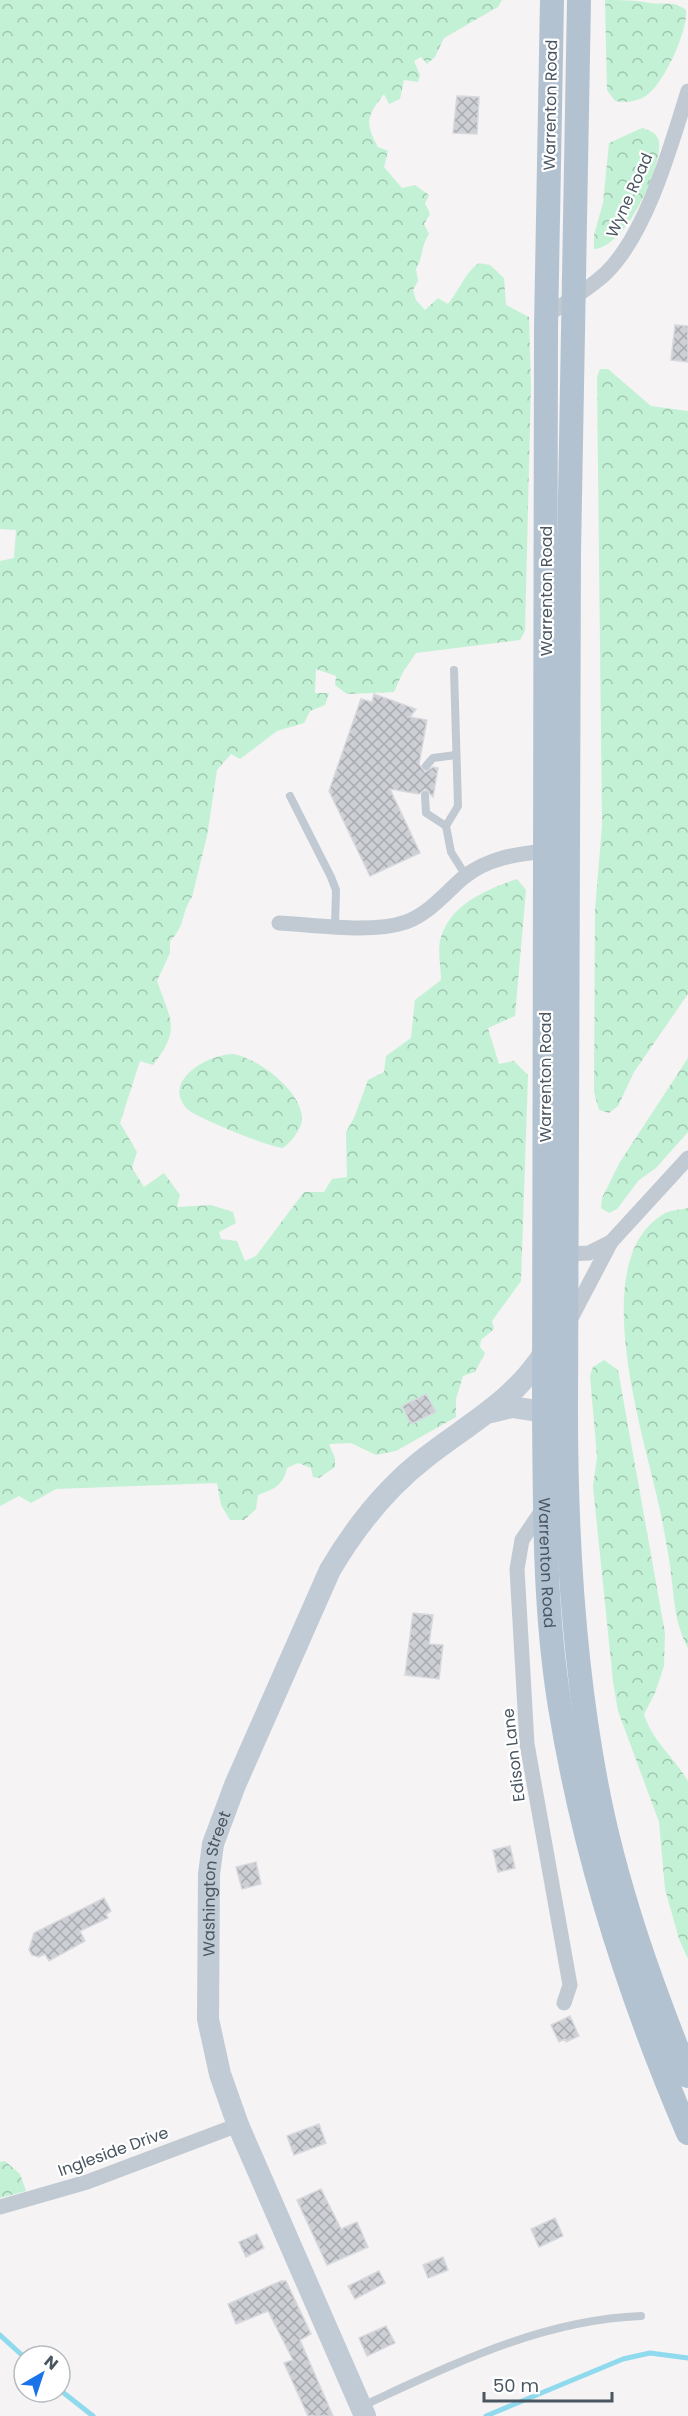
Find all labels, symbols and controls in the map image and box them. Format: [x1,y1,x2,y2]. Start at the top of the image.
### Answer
street label: Warrenton Road [538,39,563,171]
street label: Wyne Road [601,149,658,241]
street label: Warrenton Road [535,526,558,656]
street label: Warrenton Road [534,1012,557,1142]
street label: Warrenton Road [533,1497,561,1629]
street label: Edison Lane [496,1707,531,1803]
street label: Washington Street [197,1808,236,1957]
street label: Ingleside Drive [55,2121,172,2182]
north arrow [12,2344,72,2404]
text: N [39,2350,63,2375]
scale bar [484,2365,612,2403]
text: 50 m [493,2373,539,2398]

